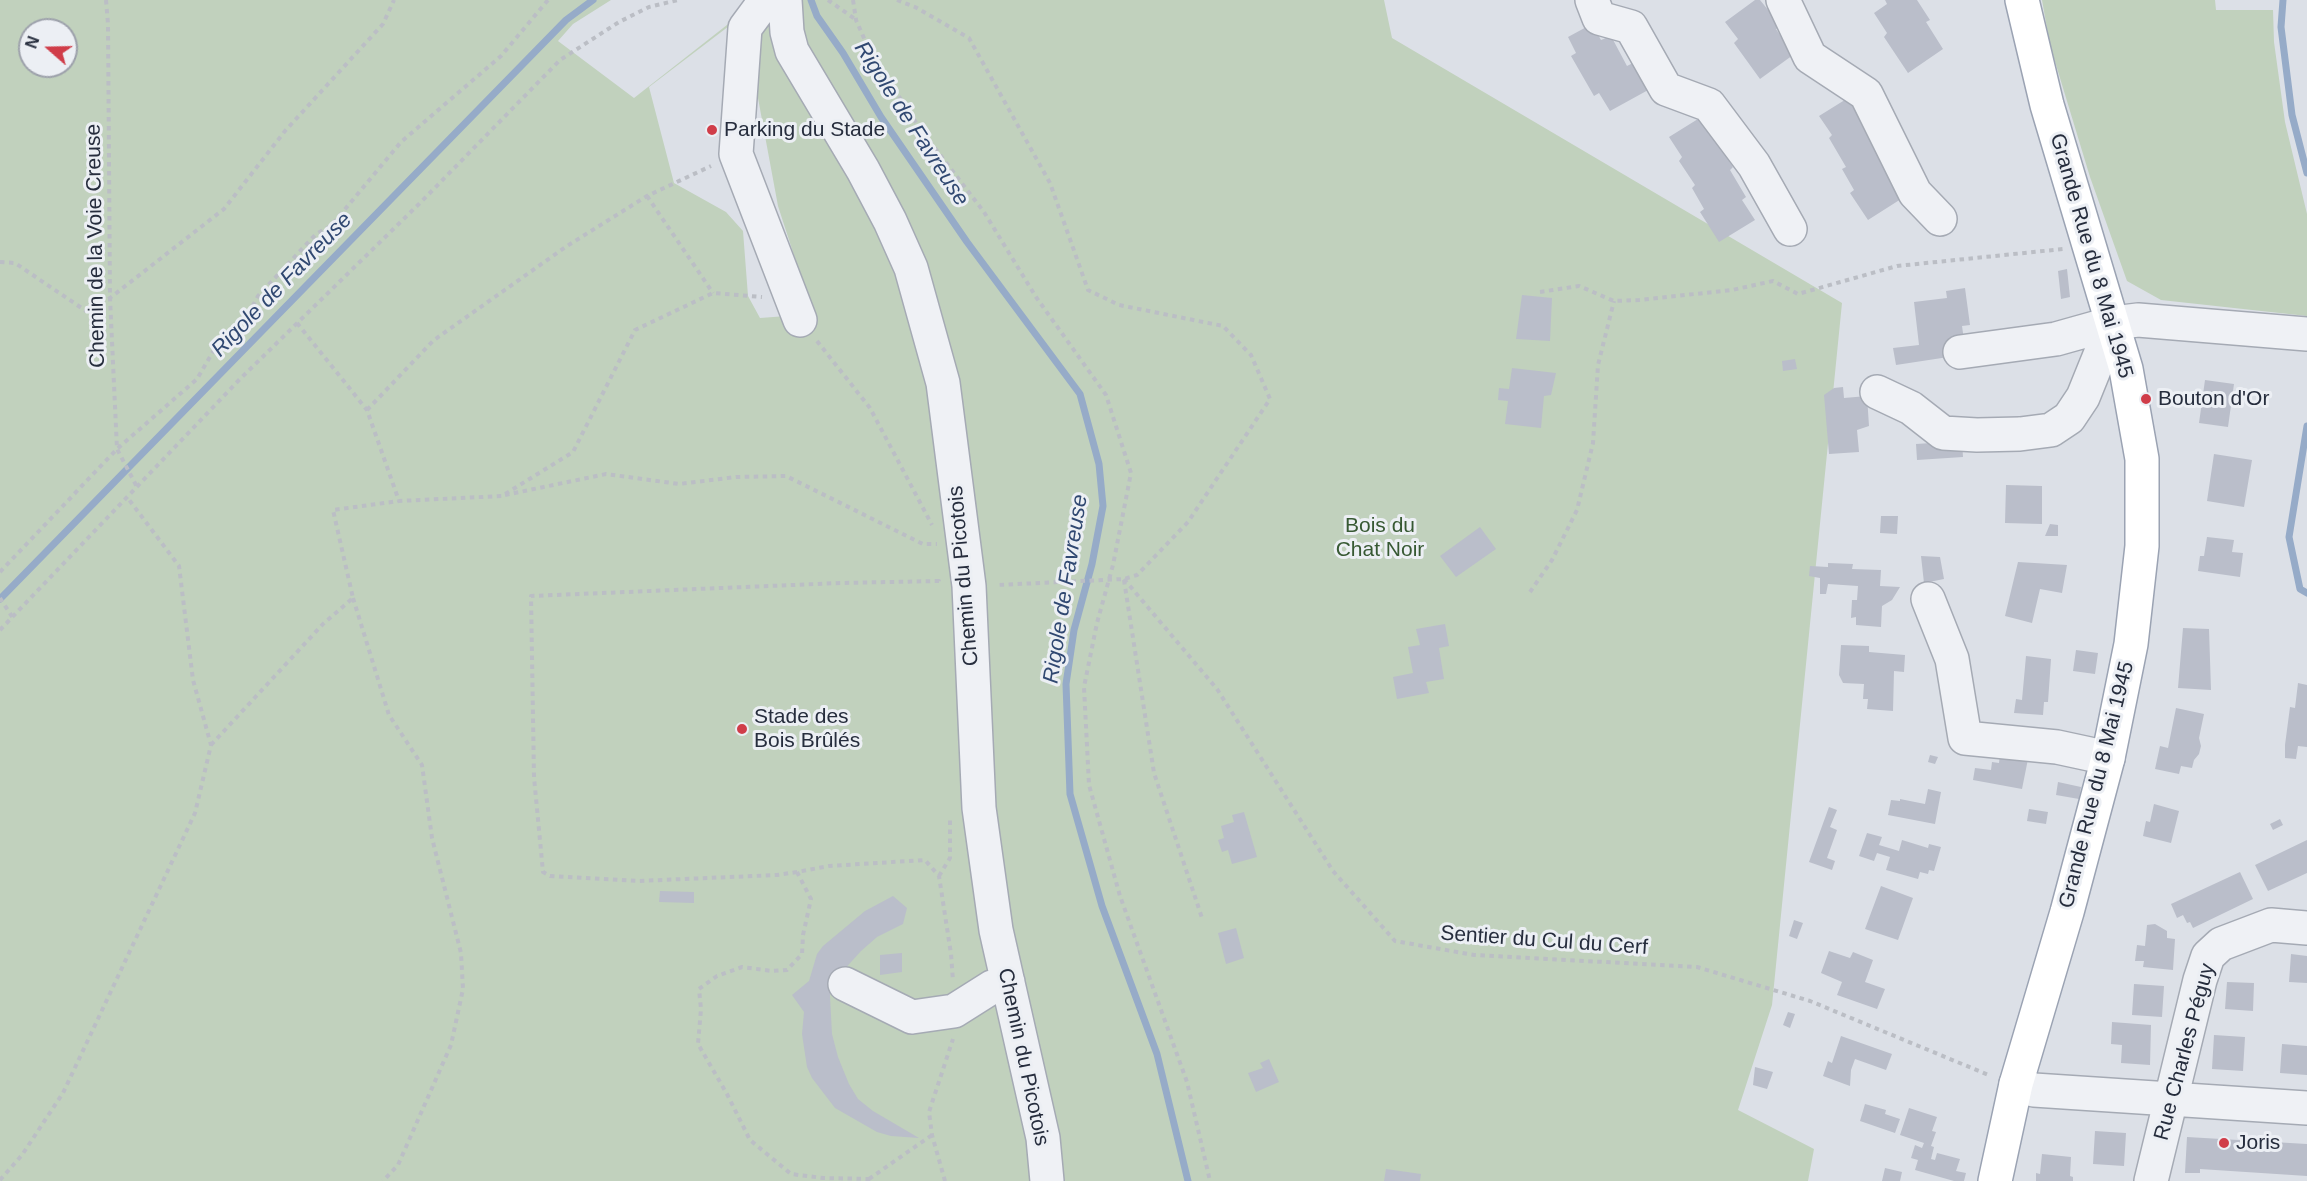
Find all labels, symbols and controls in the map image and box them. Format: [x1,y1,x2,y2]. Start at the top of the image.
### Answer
north arrow [18,18,78,78]
text: N [23,34,42,51]
water label: Rigole de Favreuse [848,37,974,211]
place label: Parking du Stade [724,117,885,143]
marker: Parking du Stade [705,123,719,137]
street label: Chemin de la Voie Creuse [81,124,111,368]
street label: Grande Rue du 8 Mai 1945 [2044,131,2138,381]
water label: Rigole de Favreuse [206,207,358,363]
place label: Bouton d'Or [2158,386,2269,412]
marker: Bouton d'Or [2139,392,2153,406]
street label: Chemin du Picotois [944,485,984,667]
water label: Rigole de Favreuse [1038,493,1094,685]
park label: Bois du Chat Noir [1336,513,1424,563]
street label: Grande Rue du 8 Mai 1945 [2054,659,2140,911]
place label: Stade des Bois Brûlés [754,704,860,754]
marker: Stade des Bois Brûlés [735,722,749,736]
street label: Sentier du Cul du Cerf [1439,921,1649,961]
street label: Rue Charles Péguy [2149,961,2221,1143]
street label: Chemin du Picotois [992,966,1054,1148]
place label: Joris [2236,1130,2280,1156]
marker: Joris [2217,1136,2231,1150]

